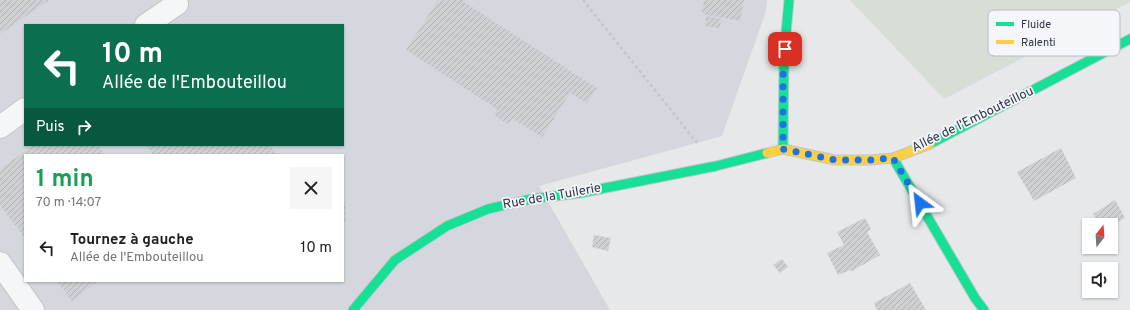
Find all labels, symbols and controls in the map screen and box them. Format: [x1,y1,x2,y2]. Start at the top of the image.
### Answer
legend [988,10,1120,56]
text: Fluide [1021,18,1051,32]
pin [768,32,802,66]
text: Ralenti [1021,36,1056,50]
text: 10 m [102,37,163,73]
icon: arrive [774,38,796,60]
icon: left [36,40,88,92]
text: Allée de l'Embouteillou [102,72,287,95]
street label: Allée de l'Embouteillou [909,84,1037,156]
icon: right [73,116,95,138]
text: Puis [36,118,65,137]
text: 1 min [36,165,94,195]
button: close [290,167,332,209]
street label: Rue de la Tuilerie [502,180,602,214]
position arrow [899,182,941,224]
text: 70 m · 14:07 [36,195,101,211]
north arrow [1082,218,1118,254]
map controls [1082,218,1118,298]
text: Tournez à gauche [70,231,194,250]
icon: left [36,237,58,259]
text: 10 m [301,239,332,258]
text: Allée de l'Embouteillou [70,250,204,266]
button: sound [1082,262,1118,298]

